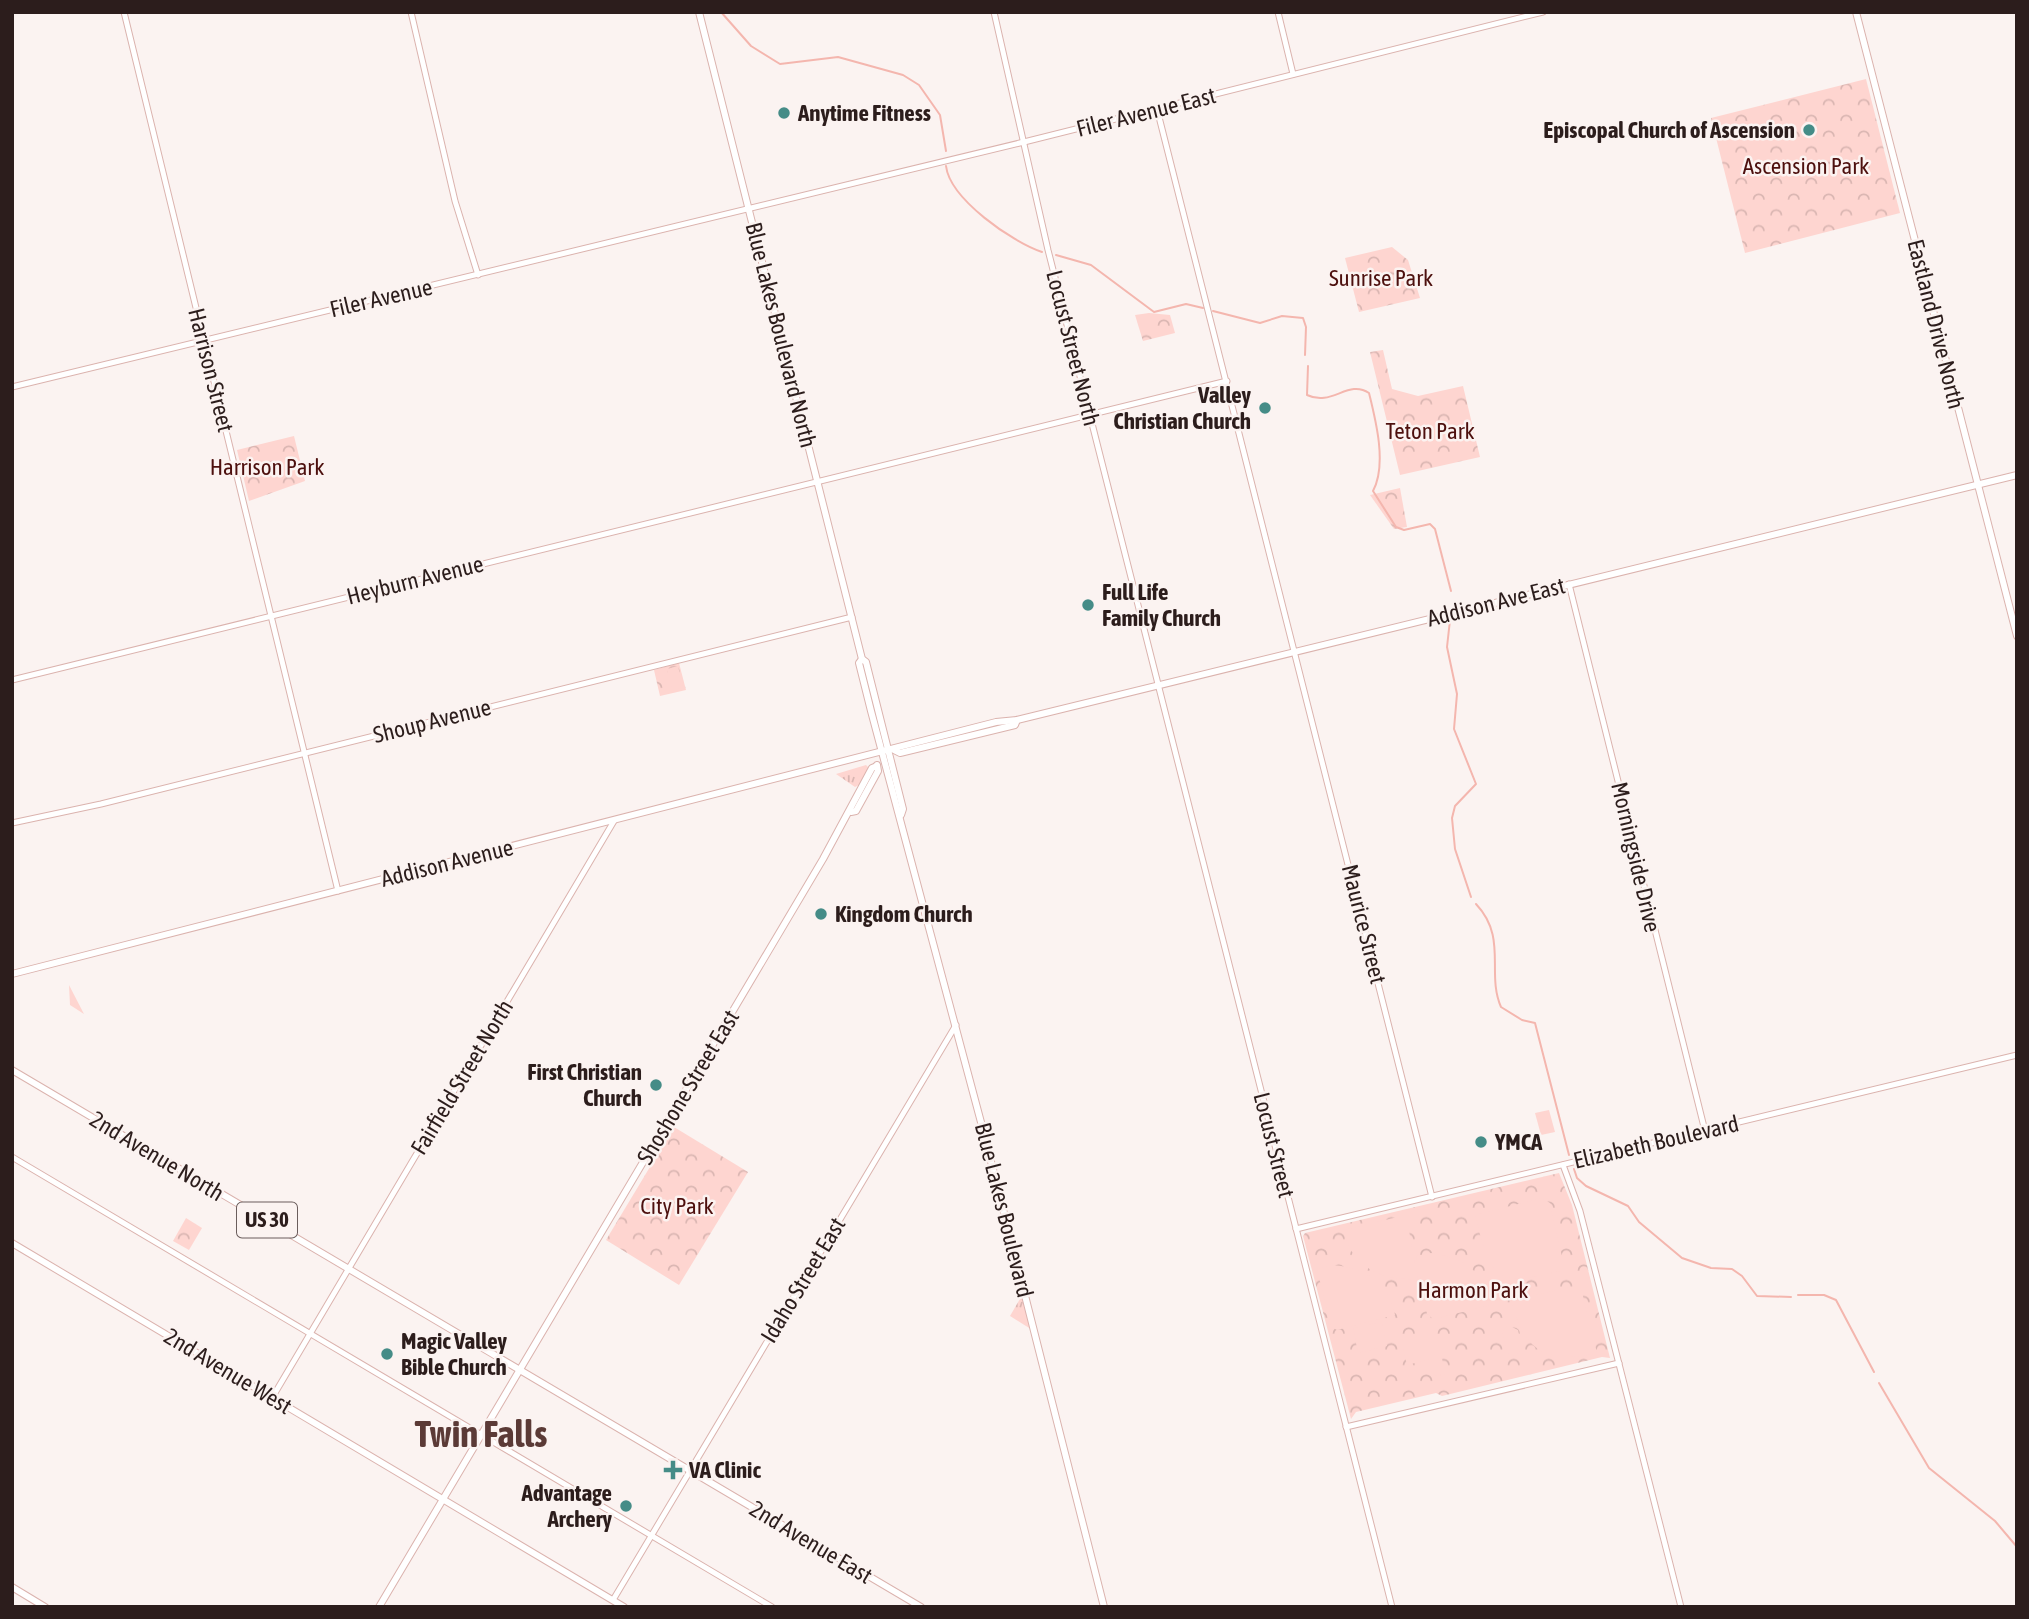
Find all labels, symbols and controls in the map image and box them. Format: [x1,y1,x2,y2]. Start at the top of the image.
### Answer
street label: Filer Avenue East [1074,82,1218,142]
place label: Anytime Fitness [797,100,931,126]
marker: Anytime Fitness [776,105,792,121]
place label: Episcopal Church of Ascension [1543,117,1795,143]
marker: Episcopal Church of Ascension [1801,122,1817,138]
park label: Ascension Park [1743,153,1869,179]
street label: Blue Lakes Boulevard North [740,220,822,450]
street label: Eastland Drive North [1902,237,1970,411]
park label: Sunrise Park [1329,265,1433,291]
street label: Locust Street North [1041,267,1105,429]
street label: Filer Avenue [327,274,435,322]
street label: Harrison Street [183,305,239,435]
place label: Valley Christian Church [1113,382,1252,434]
marker: Valley Christian Church [1257,400,1273,416]
park label: Teton Park [1385,418,1475,444]
park label: Harrison Park [210,454,324,480]
street label: Heyburn Avenue [344,550,486,610]
street label: Addison Ave East [1424,572,1568,632]
place label: Full Life Family Church [1102,579,1221,631]
marker: Full Life Family Church [1080,597,1096,613]
street label: Shoup Avenue [370,694,494,748]
street label: Morningside Drive [1606,780,1666,934]
street label: Addison Avenue [378,834,516,892]
street label: Maurice Street [1337,862,1391,986]
place label: Kingdom Church [835,901,973,927]
marker: Kingdom Church [813,906,829,922]
street label: Fairfield Street North [406,995,518,1159]
street label: Shoshone Street East [632,1005,744,1169]
place label: First Christian Church [527,1059,642,1111]
marker: First Christian Church [648,1077,664,1093]
street label: Locust Street [1248,1090,1300,1200]
street label: 2nd Avenue North [85,1106,229,1206]
street label: Elizabeth Boulevard [1571,1110,1741,1174]
street label: Blue Lakes Boulevard [970,1120,1038,1300]
place label: YMCA [1494,1129,1543,1155]
marker: YMCA [1473,1134,1489,1150]
park label: City Park [640,1193,714,1219]
road number: US 30 [237,1202,297,1238]
street label: Idaho Street East [755,1213,851,1347]
park label: Harmon Park [1418,1277,1528,1303]
street label: 2nd Avenue West [160,1323,296,1419]
place label: Magic Valley Bible Church [401,1328,507,1380]
marker: Magic Valley Bible Church [379,1346,395,1362]
district label: Twin Falls [415,1412,547,1455]
place label: VA Clinic [688,1457,761,1483]
marker: VA Clinic [663,1460,683,1480]
place label: Advantage Archery [521,1480,613,1532]
street label: 2nd Avenue East [745,1495,877,1589]
marker: Advantage Archery [618,1498,634,1514]

